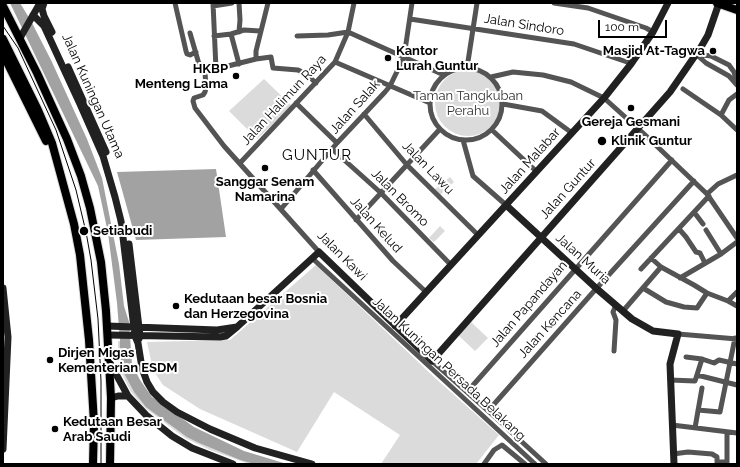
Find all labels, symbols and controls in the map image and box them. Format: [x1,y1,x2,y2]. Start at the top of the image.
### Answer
street label: Jalan Sindoro [483,11,565,39]
scale bar [600,12,669,38]
text: 100 m [605,20,639,34]
street label: Jalan Kuningan Utama [58,31,128,161]
place label: Kantor Lurah Guntur [396,43,478,74]
place label: Masjid At-Tagwa [603,43,705,59]
marker: Masjid At-Tagwa [708,46,718,56]
street label: Jalan Halimun Raya [238,52,330,148]
marker: Kantor Lurah Guntur [383,53,393,63]
place label: HKBP Menteng Lama [135,61,228,92]
marker: HKBP Menteng Lama [231,71,241,81]
street label: Jalan Salak [327,77,383,137]
park label: Taman Tangkuban Perahu [413,88,523,119]
marker: Gereja Gesmani [626,103,636,113]
place label: Gereja Gesmani [582,114,680,130]
street label: Jalan Malabar [496,125,564,197]
place label: Klinik Guntur [611,133,692,149]
marker: Klinik Guntur [596,135,608,147]
street label: Jalan Lawu [399,138,457,198]
district label: GUNTUR [282,146,352,164]
street label: Jalan Guntur [537,156,599,222]
marker: Sanggar Senam Namarina [260,163,270,173]
street label: Jalan Bromo [368,166,432,230]
place label: Sanggar Senam Namarina [216,174,314,205]
street label: Jalan Kelud [347,194,405,256]
place label: Setiabudi [93,223,152,239]
marker: Setiabudi [78,225,90,237]
street label: Jalan Kawi [314,228,370,284]
street label: Jalan Muria [552,230,614,288]
street label: Jalan Papandayan [487,258,571,350]
street label: Jalan Kencana [515,287,585,361]
place label: Kedutaan besar Bosnia dan Herzegovina [184,291,327,322]
street label: Jalan Kuningan Persada Belakang [369,294,529,444]
marker: Kedutaan besar Bosnia dan Herzegovina [171,301,181,311]
place label: Dirjen Migas Kementerian ESDM [58,345,178,376]
marker: Dirjen Migas Kementerian ESDM [45,355,55,365]
place label: Kedutaan Besar Arab Saudi [63,414,162,445]
marker: Kedutaan Besar Arab Saudi [50,424,60,434]

